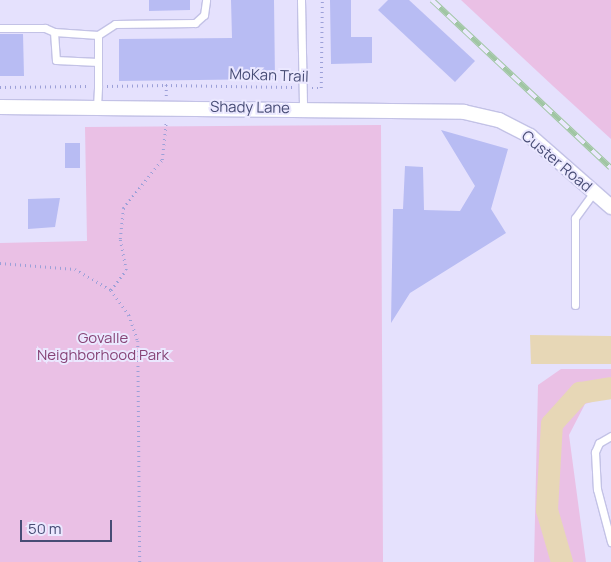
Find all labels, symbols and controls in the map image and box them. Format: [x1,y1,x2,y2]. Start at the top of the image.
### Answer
street label: MoKan Trail [229,65,309,85]
street label: Shady Lane [210,97,290,117]
street label: Custer Road [518,126,596,196]
park label: Govalle Neighborhood Park [37,328,169,363]
scale bar [22,510,115,542]
text: 50 m [28,518,62,539]

